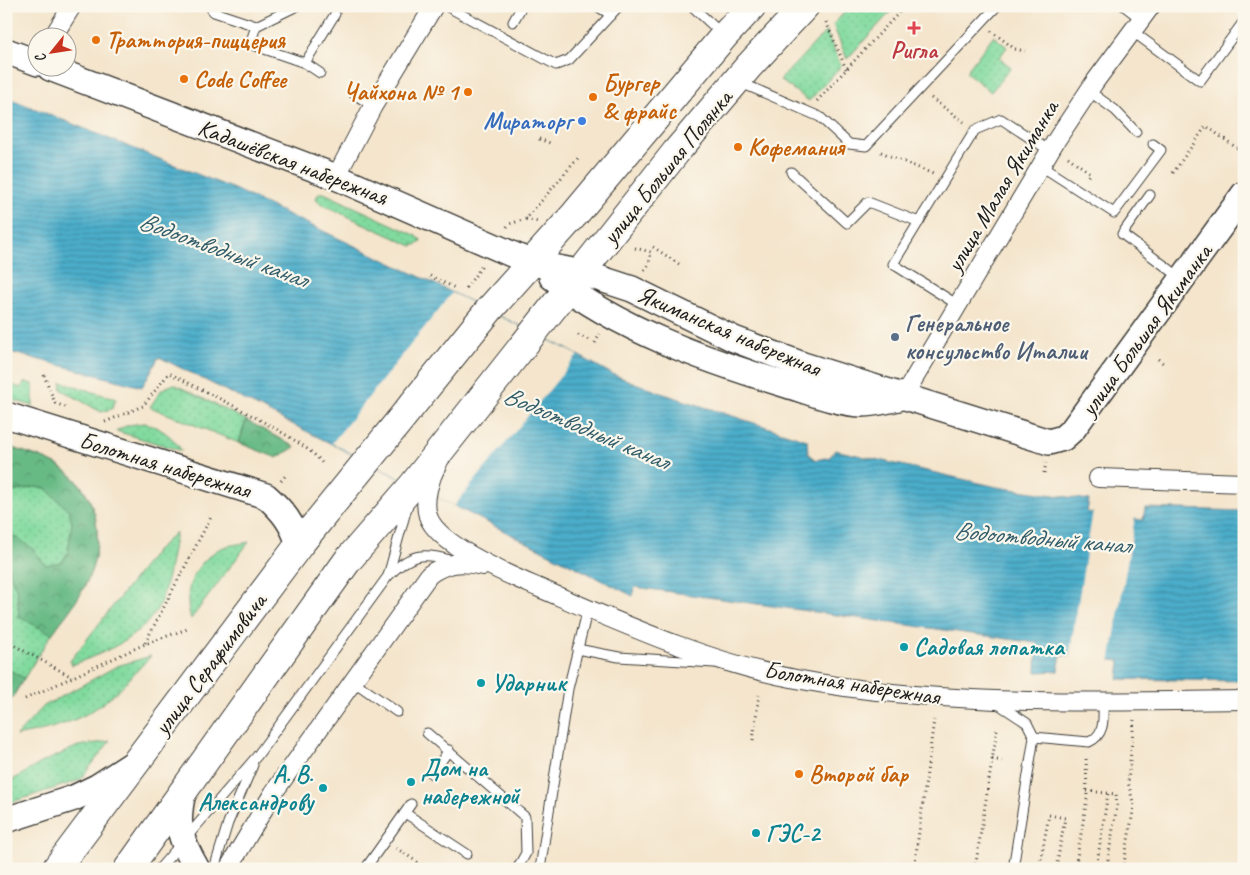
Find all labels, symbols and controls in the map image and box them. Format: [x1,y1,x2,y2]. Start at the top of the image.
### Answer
marker: Ригла [908,22,920,34]
place label: Траттория-пиццерия [106,25,286,55]
north arrow [28,28,78,78]
marker: Траттория-пиццерия [90,34,102,46]
place label: Ригла [891,35,939,65]
text: С [31,49,50,65]
place label: Code Coffee [194,64,288,94]
place label: Бургер & фрайс [603,68,677,126]
marker: Code Coffee [178,73,190,85]
place label: Чайхона № 1 [343,77,461,107]
street label: улица Большая Полянка [594,82,740,252]
marker: Чайхона № 1 [462,86,474,98]
marker: Бургер & фрайс [587,91,599,103]
street label: улица Малая Якиманка [938,93,1066,279]
place label: Мираторг [484,106,576,136]
street label: Кадашёвская набережная [194,112,393,212]
marker: Мираторг [576,115,588,127]
place label: Кофемания [748,132,846,162]
marker: Кофемания [732,141,744,153]
water label: Водоотводный канал [135,205,315,297]
street label: улица Большая Якиманка [1072,236,1220,424]
street label: Якиманская набережная [633,279,827,384]
place label: Генеральное консульство Италии [905,308,1090,366]
marker: Генеральное консульство Италии [889,331,901,343]
water label: Водоотводный канал [499,379,677,479]
street label: Болотная набережная [76,425,256,506]
water label: Водоотводный канал [953,514,1135,562]
street label: улица Серафимовича [146,585,274,742]
place label: Садовая лопатка [914,632,1066,662]
marker: Садовая лопатка [898,641,910,653]
street label: Болотная набережная [762,654,943,712]
place label: Ударник [491,668,568,698]
marker: Ударник [475,677,487,689]
place label: Дом на набережной [421,753,521,811]
place label: А. В. Александрову [198,759,316,817]
place label: Второй бар [809,759,910,789]
marker: Второй бар [793,768,805,780]
marker: Дом на набережной [405,776,417,788]
marker: А. В. Александрову [317,782,329,794]
place label: ГЭС-2 [766,818,822,848]
marker: ГЭС-2 [750,827,762,839]

